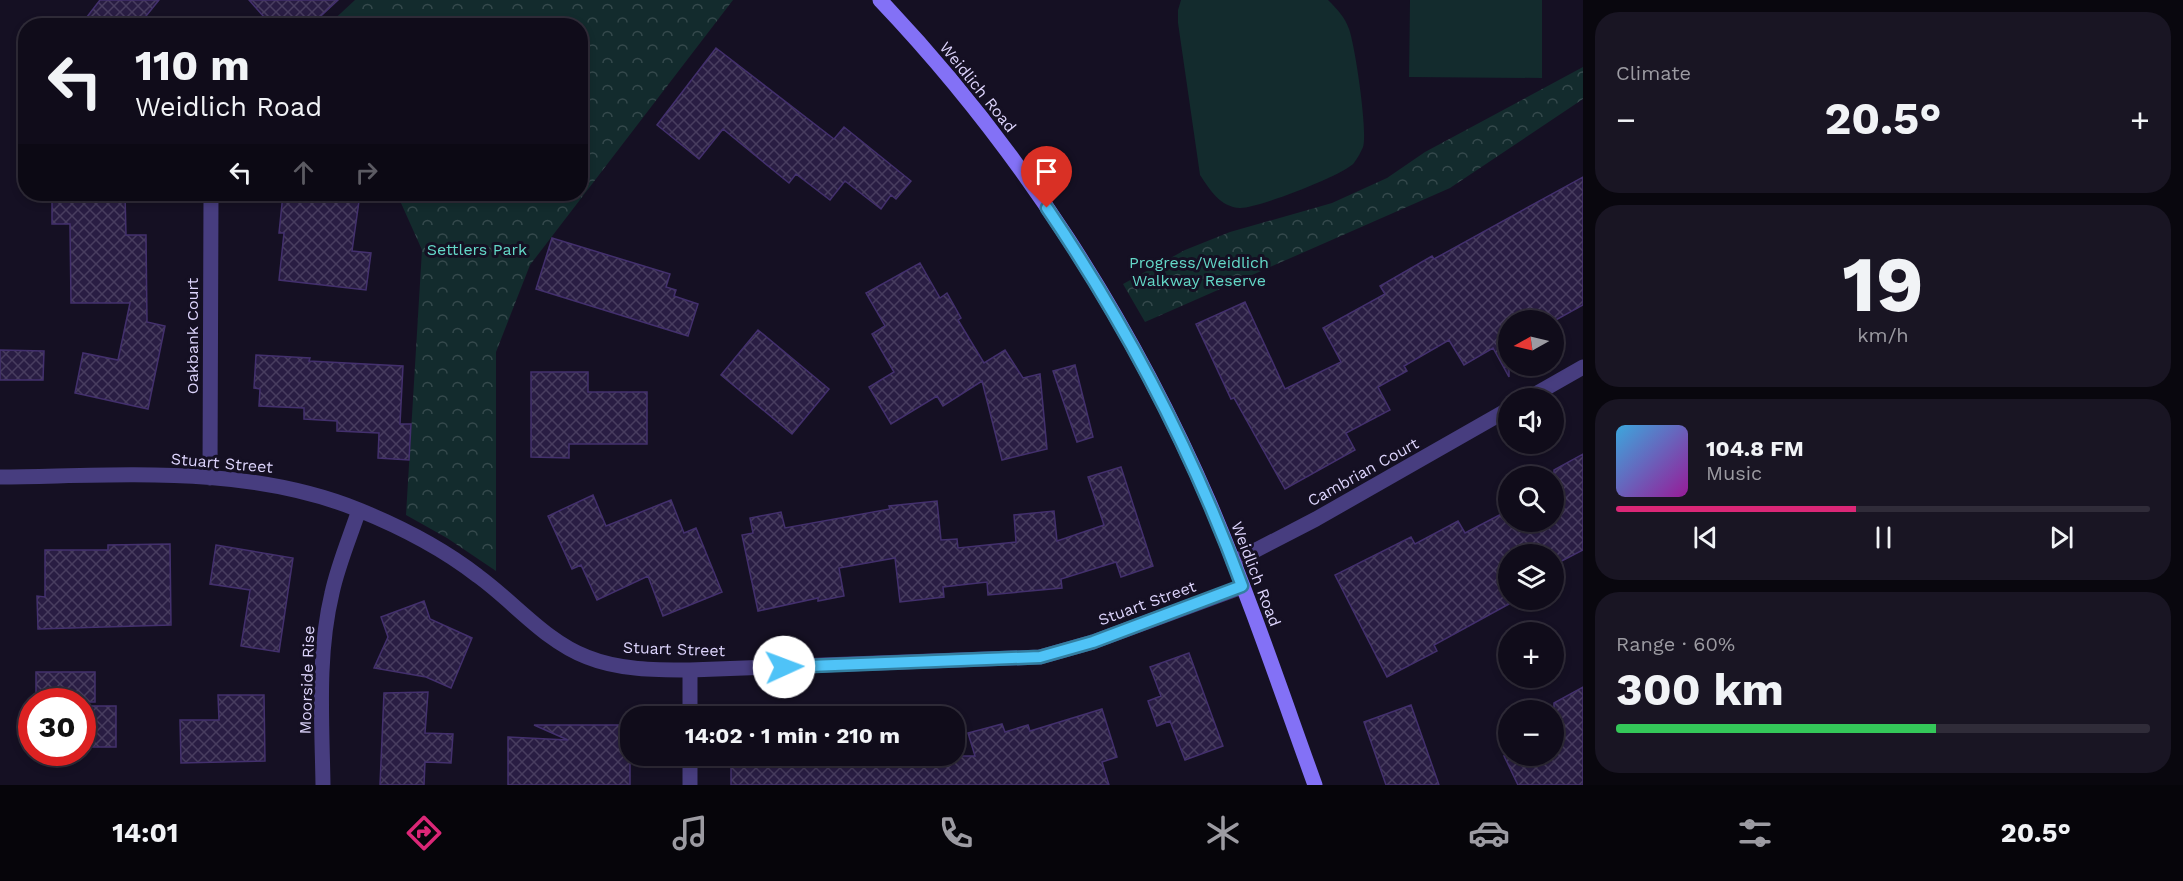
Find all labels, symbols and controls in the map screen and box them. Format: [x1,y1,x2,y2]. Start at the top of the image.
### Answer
street label: Weidlich Road [936,38,1020,136]
text: 110 m [135,41,250,90]
icon: left [36,42,114,120]
text: Climate [1616,61,1691,85]
text: Weidlich Road [135,91,322,123]
text: 20.5° [1825,92,1941,145]
text: − [1616,100,1636,139]
text: + [2130,100,2150,139]
pin [1021,146,1072,208]
icon: arrive [1030,155,1063,188]
icon: left [224,156,257,189]
icon: ahead [287,156,320,189]
icon: right [350,156,383,189]
text: 19 [1842,238,1924,330]
park label: Settlers Park [427,240,527,259]
park label: Progress/Weidlich Walkway Reserve [1129,253,1269,290]
street label: Oakbank Court [183,277,202,394]
north arrow [1498,310,1564,376]
map controls [1498,310,1564,766]
text: km/h [1857,323,1909,347]
button: sound [1498,388,1564,454]
street label: Cambrian Court [1304,434,1422,510]
text: 104.8 FM [1706,436,1804,461]
street label: Stuart Street [170,449,274,477]
text: Music [1706,461,1762,485]
button: search [1498,466,1564,532]
street label: Weidlich Road [1227,519,1285,629]
icon: previous [1689,521,1722,554]
icon: pause [1867,521,1900,554]
icon: next [2045,521,2078,554]
button: layers [1498,544,1564,610]
street label: Stuart Street [1096,576,1199,629]
button: + [1498,622,1564,688]
street label: Moorside Rise [296,625,318,735]
text: Range · 60% [1616,632,1735,656]
position arrow [752,635,816,699]
street label: Stuart Street [623,638,726,660]
text: 300 km [1616,663,1784,716]
speed limit sign: 30 [18,688,96,766]
button: − [1498,700,1564,766]
text: 14:02 · 1 min · 210 m [685,723,900,748]
icon: directions [403,812,445,854]
icon: music [669,812,711,854]
icon: phone [935,812,977,854]
icon: climate [1202,812,1244,854]
icon: car [1468,812,1510,854]
icon: filters [1734,812,1776,854]
text: 14:01 [112,817,178,849]
text: 20.5° [2001,817,2071,849]

